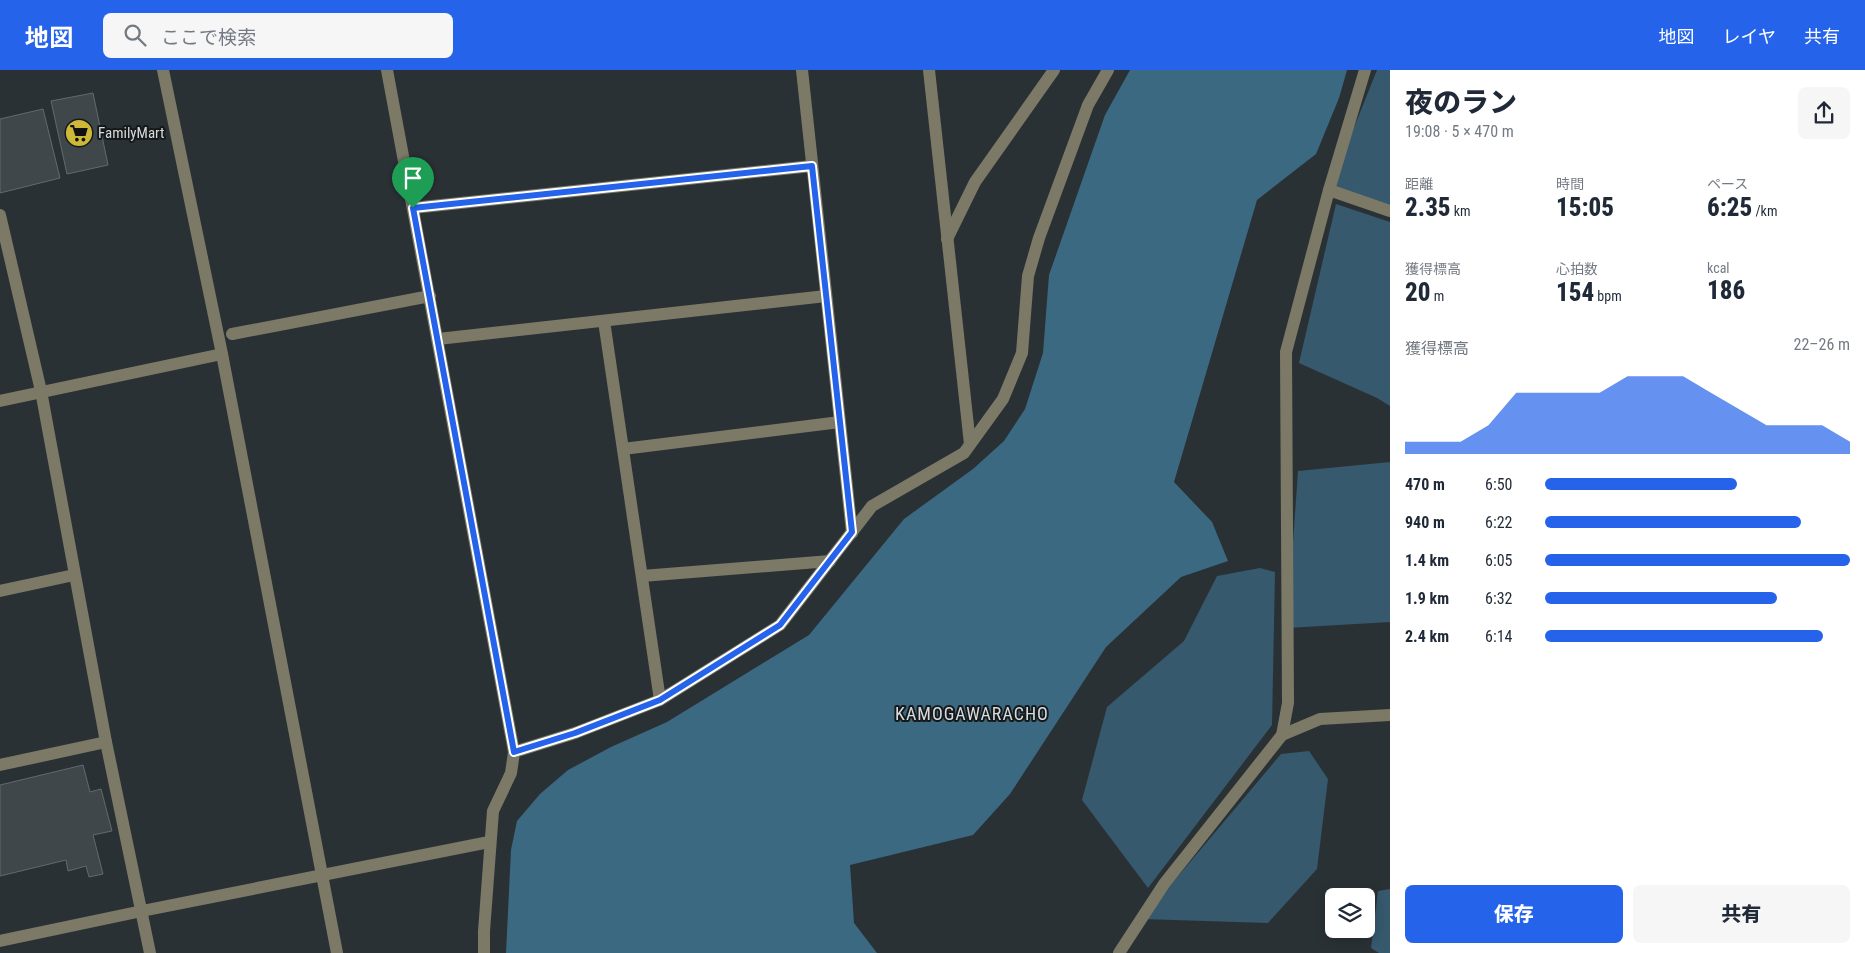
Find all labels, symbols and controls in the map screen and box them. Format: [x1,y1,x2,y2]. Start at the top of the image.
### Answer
search box [103,13,453,58]
icon: search [121,21,149,49]
text: 地図 [25,24,73,52]
text: ここで検索 [161,26,256,49]
text: 地図 [1659,26,1695,47]
text: レイヤ [1723,26,1776,47]
text: 共有 [1804,26,1840,47]
text: 夜のラン [1405,86,1517,119]
button: share [1798,87,1850,139]
supermarket icon: FamilyMart [64,118,94,148]
text: 19:08 · 5 × 470 m [1405,122,1514,141]
place label: FamilyMart [98,124,164,142]
pin [392,157,434,208]
icon: arrive [399,164,427,192]
text: 距離 [1405,176,1433,192]
text: 時間 [1556,176,1584,192]
text: ペース [1707,176,1748,192]
text: 2.35 [1405,193,1451,222]
text: 15:05 [1556,193,1614,222]
text: 6:25 [1707,193,1752,222]
text: km [1451,203,1471,219]
text: /km [1752,203,1777,219]
text: kcal [1707,260,1730,276]
text: 獲得標高 [1405,261,1461,277]
text: 心拍数 [1556,261,1598,277]
text: 186 [1707,276,1745,305]
text: 20 [1405,278,1430,307]
text: 154 [1556,278,1594,307]
text: m [1430,288,1444,304]
text: bpm [1594,288,1622,304]
text: 22–26 m [1794,335,1850,354]
text: 獲得標高 [1405,339,1469,358]
text: 470 m [1405,475,1445,494]
text: 6:50 [1485,475,1512,494]
text: 940 m [1405,513,1445,532]
text: 6:22 [1485,513,1512,532]
text: 1.4 km [1405,551,1449,570]
text: 6:05 [1485,551,1512,570]
text: 1.9 km [1405,589,1449,608]
text: 6:32 [1485,589,1512,608]
text: 2.4 km [1405,627,1449,646]
text: 6:14 [1485,627,1512,646]
district label: KAMOGAWARACHO [895,703,1049,724]
button: 保存 [1405,885,1623,943]
button: 共有 [1633,885,1850,943]
map controls [1325,888,1375,938]
button: layers [1325,888,1375,938]

